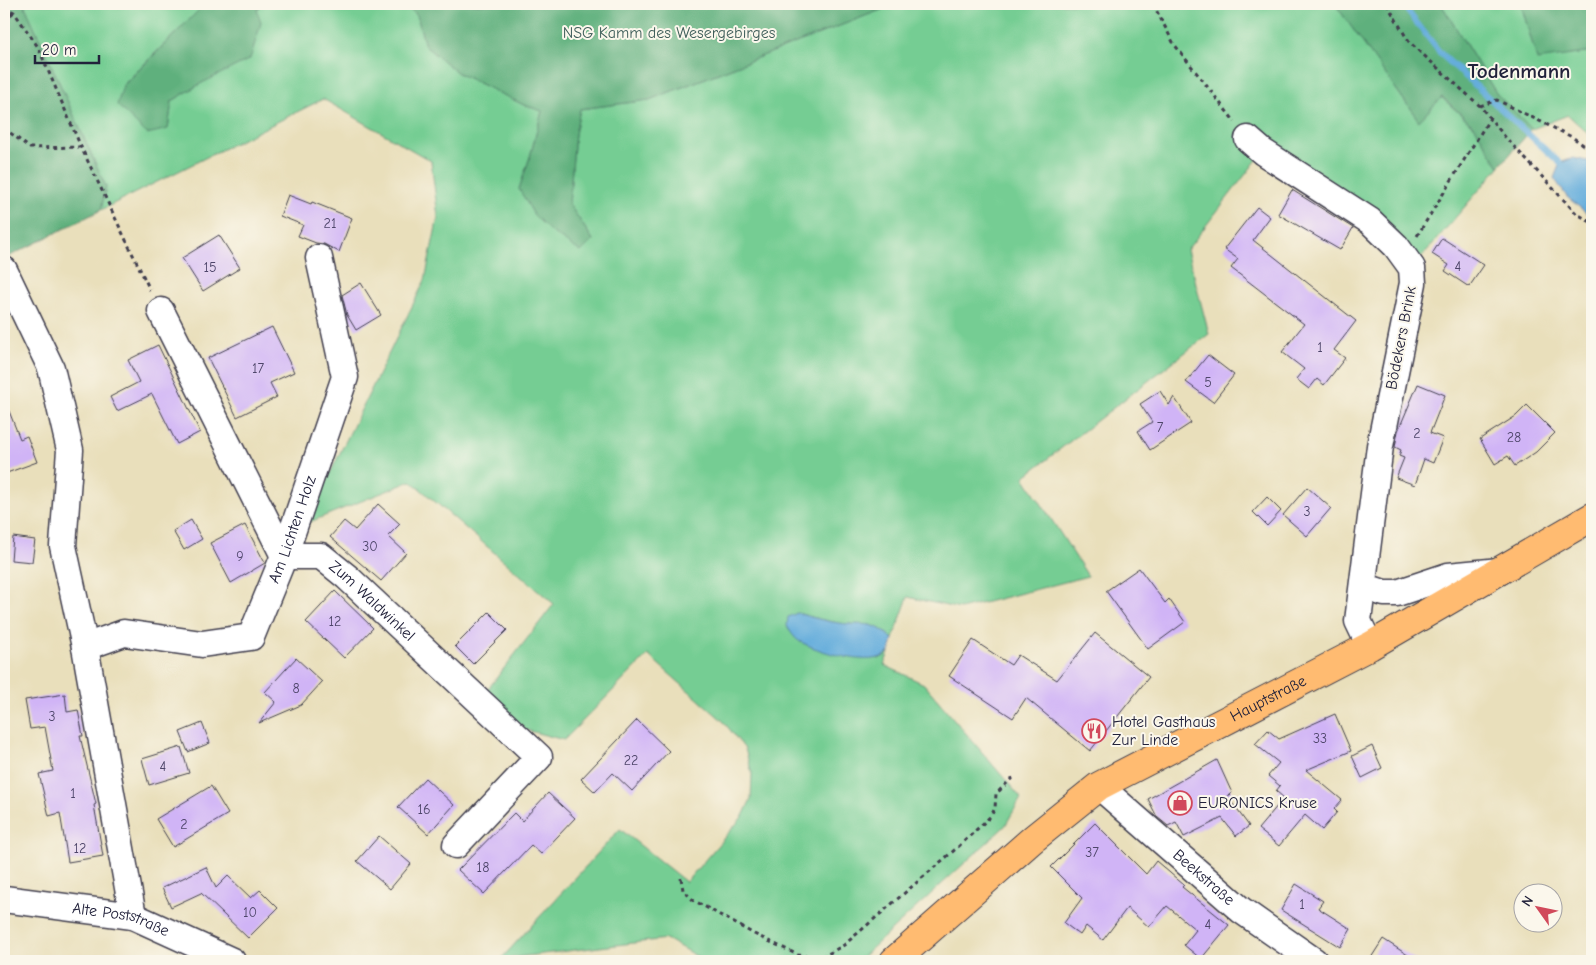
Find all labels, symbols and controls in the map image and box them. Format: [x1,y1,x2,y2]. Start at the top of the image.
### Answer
park label: NSG Kamm des Wesergebirges [563,24,776,42]
scale bar [35,32,99,64]
text: 20 m [42,41,76,59]
district label: Todenmann [1467,59,1571,83]
house number: 21 [324,215,336,232]
house number: 4 [1455,258,1462,275]
house number: 15 [203,259,217,276]
street label: Bödekers Brink [1382,284,1420,391]
house number: 1 [1317,339,1323,356]
house number: 17 [252,360,264,377]
house number: 5 [1204,374,1212,391]
house number: 7 [1157,419,1164,436]
house number: 2 [1413,425,1421,442]
house number: 28 [1507,429,1521,446]
street label: Am Lichten Holz [265,473,320,586]
house number: 3 [1303,503,1311,520]
house number: 30 [362,538,378,555]
house number: 9 [236,548,244,565]
street label: Zum Waldwinkel [325,557,419,645]
house number: 12 [329,613,341,630]
street label: Hauptstraße [1227,672,1309,726]
house number: 8 [292,680,300,697]
house number: 3 [48,708,56,725]
place label: Hotel Gasthaus Zur Linde [1112,713,1216,749]
restaurant icon: Hotel Gasthaus Zur Linde [1081,718,1107,744]
house number: 33 [1313,730,1327,747]
house number: 22 [624,752,638,769]
house number: 4 [160,758,167,775]
house number: 1 [70,785,76,802]
shop icon: EURONICS Kruse [1167,790,1193,816]
place label: EURONICS Kruse [1198,794,1317,812]
house number: 16 [417,801,431,818]
house number: 2 [180,816,188,833]
house number: 12 [74,840,86,857]
house number: 37 [1085,844,1099,861]
street label: Beekstraße [1169,846,1238,909]
house number: 18 [477,859,489,876]
north arrow [1514,882,1564,932]
text: N [1518,893,1537,910]
house number: 1 [1299,896,1305,913]
street label: Alte Poststraße [71,899,172,940]
house number: 10 [243,904,257,921]
house number: 4 [1205,916,1212,933]

